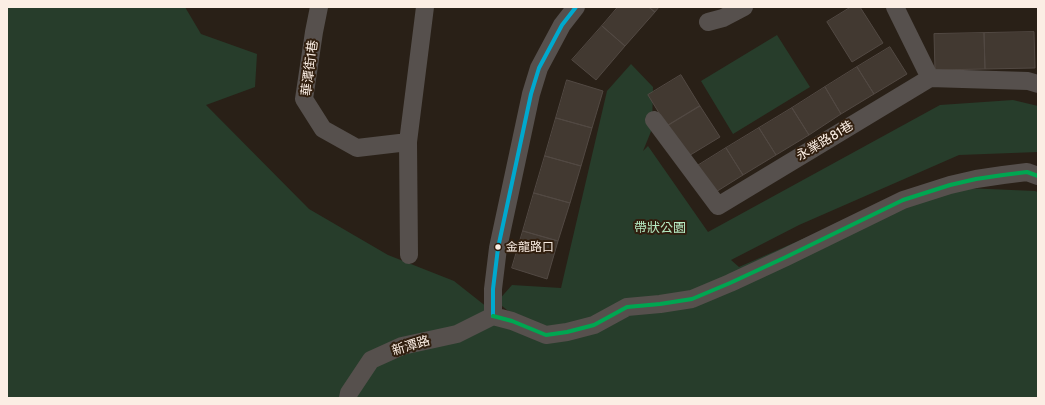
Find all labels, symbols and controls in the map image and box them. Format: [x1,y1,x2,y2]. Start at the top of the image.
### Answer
street label: 華潭街1巷 [299,39,321,97]
street label: 永業路81巷 [794,118,856,164]
park label: 帶狀公園 [634,220,686,236]
place label: 金龍路口 [506,240,554,254]
marker: 金龍路口 [493,242,503,252]
street label: 新潭路 [390,333,432,359]

